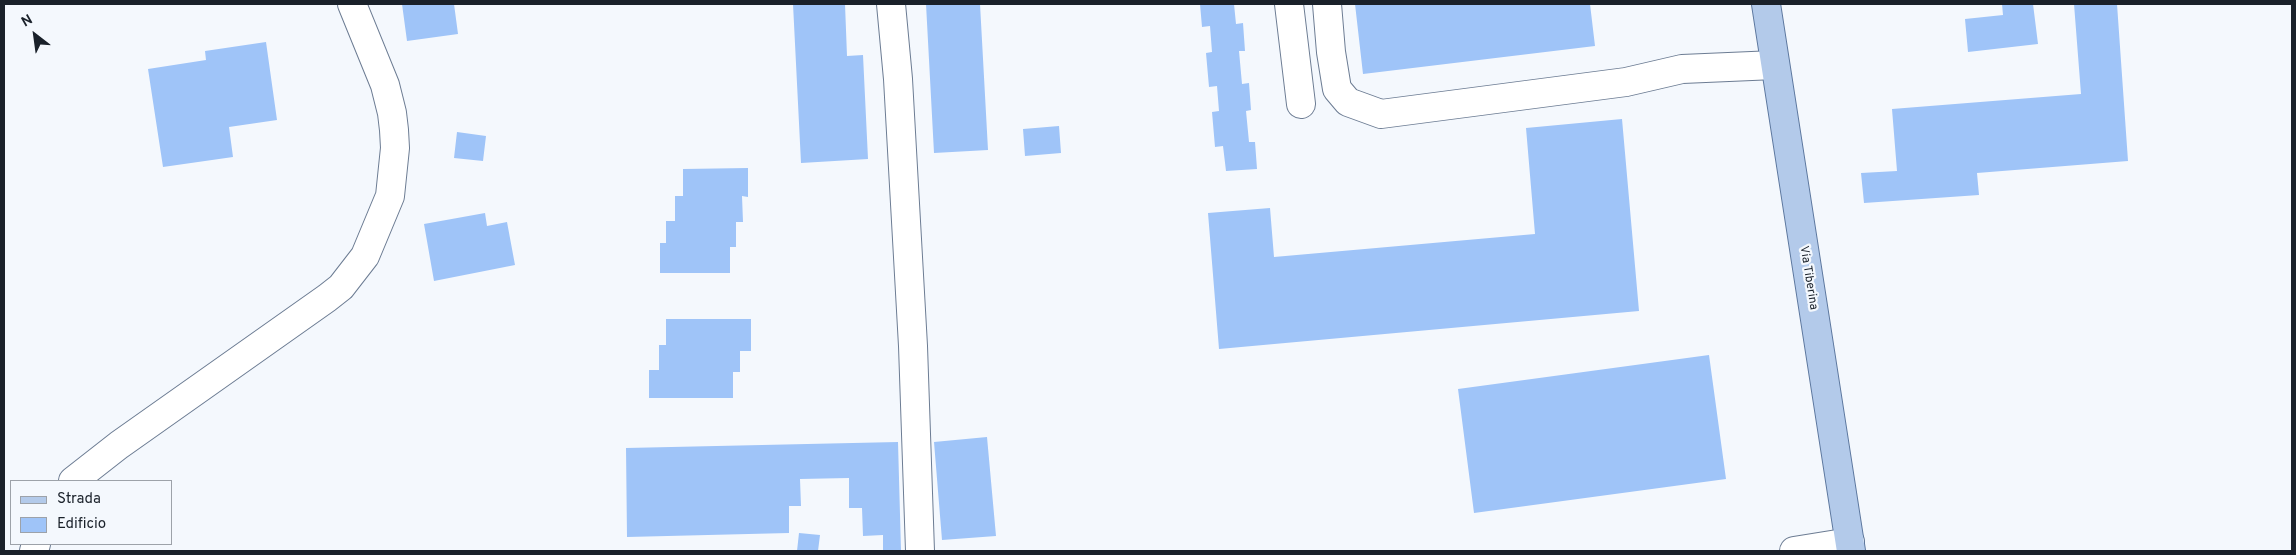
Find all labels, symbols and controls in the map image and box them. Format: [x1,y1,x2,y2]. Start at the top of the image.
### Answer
north arrow [10,10,60,60]
text: N [19,12,36,31]
street label: Via Tiberina [1796,245,1820,311]
legend [10,480,172,545]
text: Strada [57,490,101,509]
text: Edificio [57,515,106,534]

